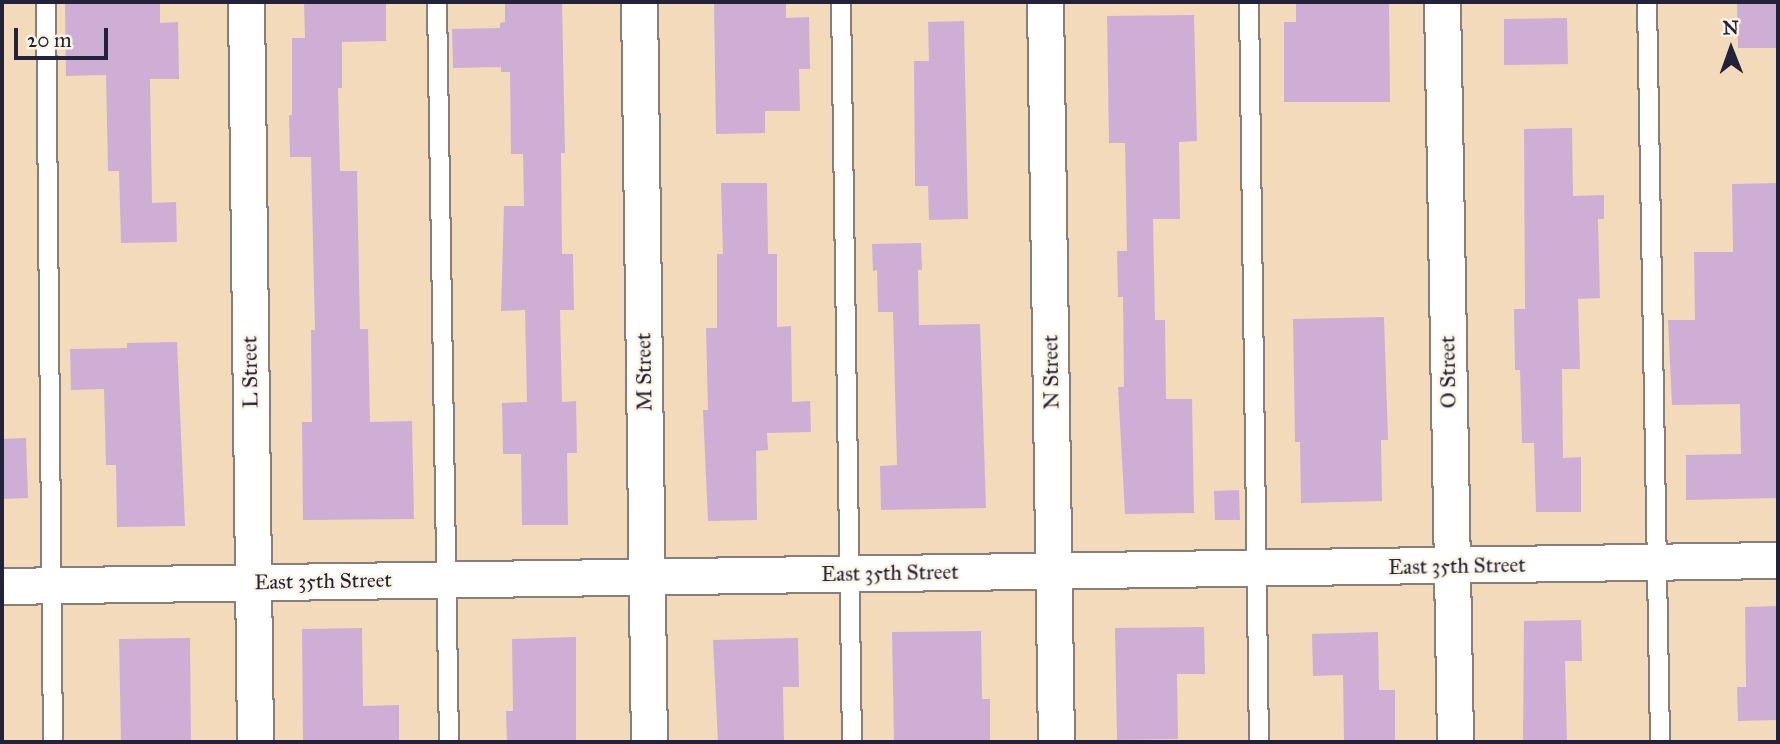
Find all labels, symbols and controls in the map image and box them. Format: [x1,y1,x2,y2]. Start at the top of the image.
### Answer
scale bar [18,14,112,58]
north arrow [1696,14,1766,84]
text: N [1722,16,1739,39]
text: 20 m [27,27,72,53]
street label: M Street [631,333,657,411]
street label: N Street [1038,335,1064,409]
street label: O Street [1435,335,1461,409]
street label: L Street [237,336,263,408]
street label: East 35th Street [1388,552,1526,580]
street label: East 35th Street [821,559,959,587]
street label: East 35th Street [254,567,392,595]

